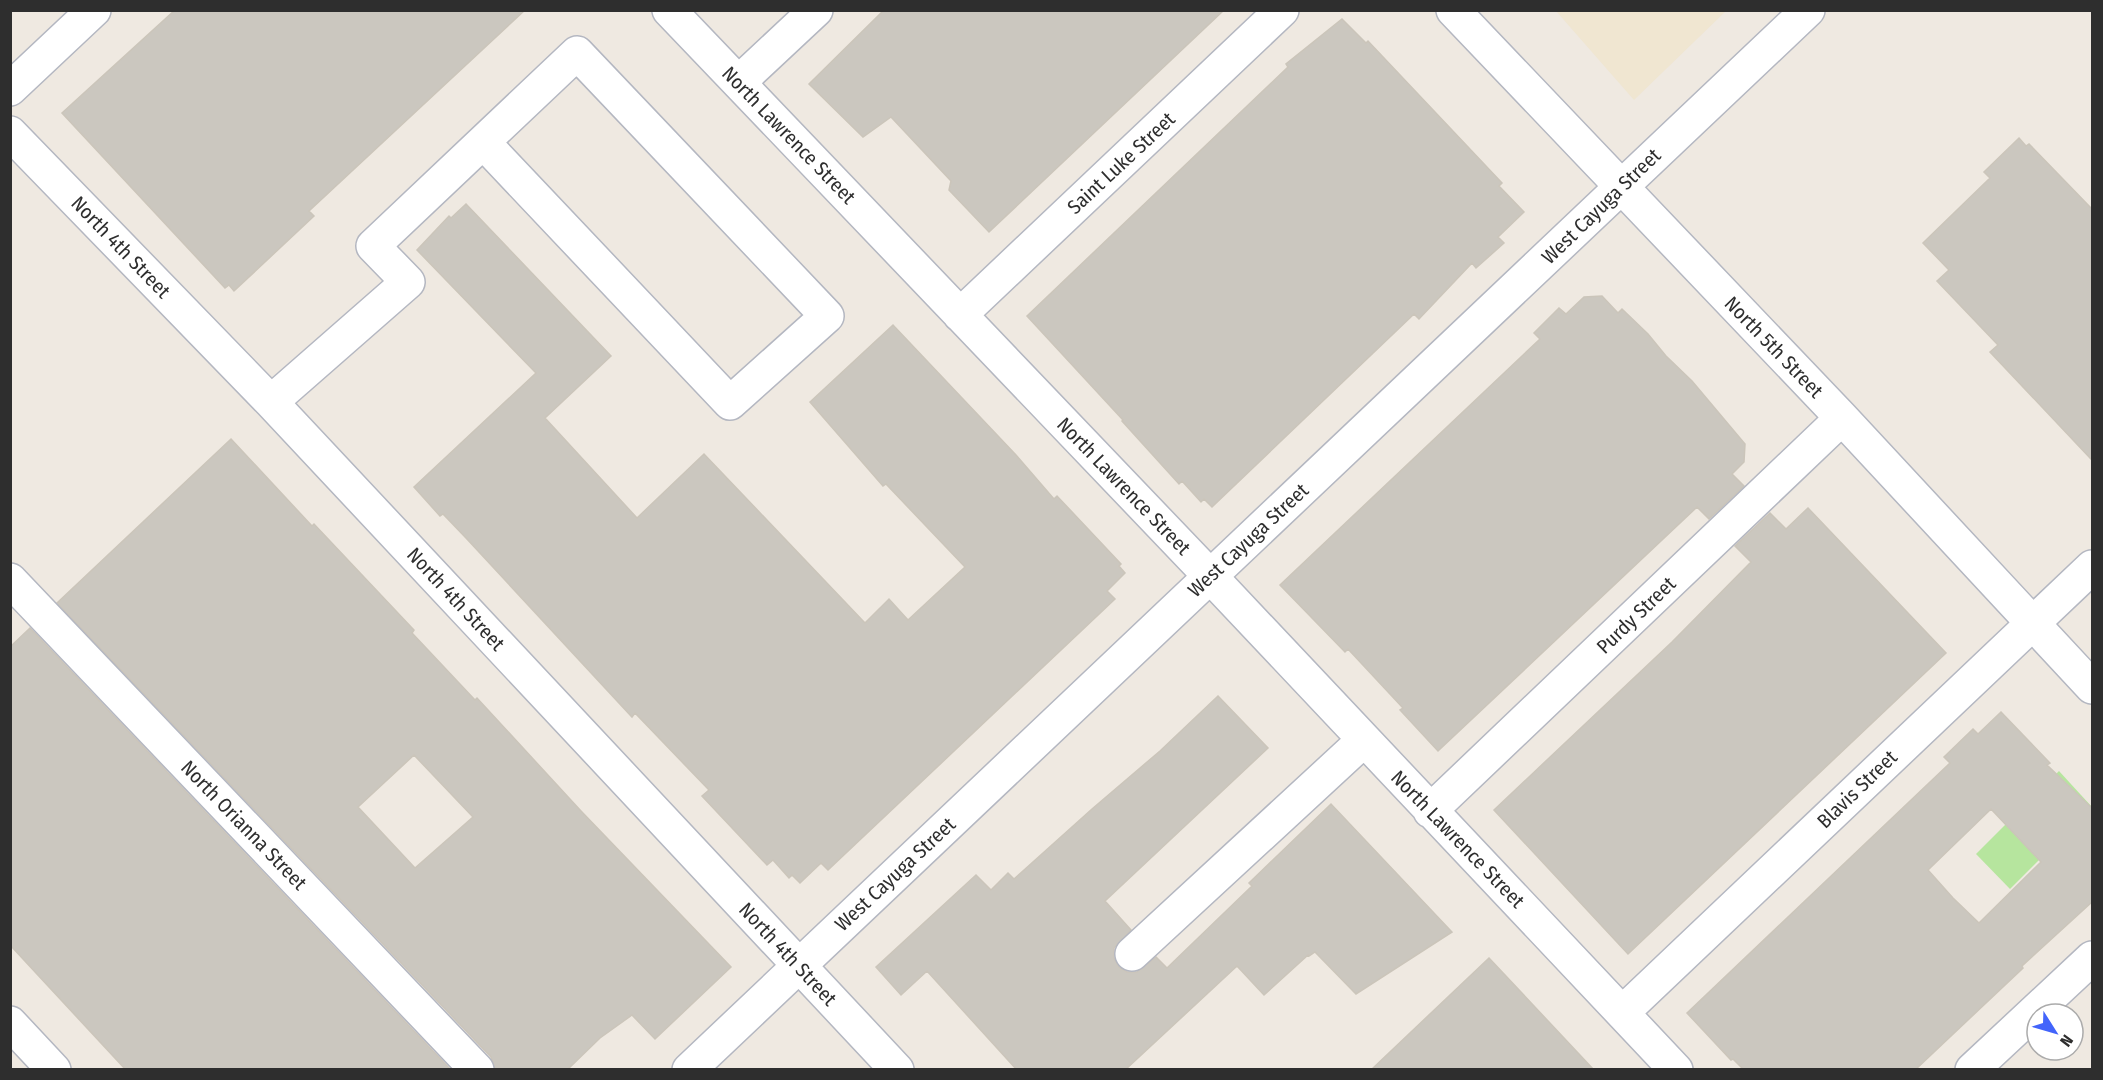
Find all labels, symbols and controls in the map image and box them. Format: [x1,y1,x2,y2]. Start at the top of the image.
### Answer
street label: North Lawrence Street [717,61,861,209]
street label: Saint Luke Street [1062,107,1180,219]
street label: West Cayuga Street [1537,143,1666,269]
street label: North 4th Street [66,191,176,303]
street label: North 5th Street [1720,291,1829,403]
street label: North Lawrence Street [1052,412,1196,560]
street label: West Cayuga Street [1183,478,1314,602]
street label: North 4th Street [402,543,510,656]
street label: Purdy Street [1592,571,1681,659]
street label: Blavis Street [1812,745,1902,833]
street label: North Orianna Street [176,755,312,895]
street label: North Lawrence Street [1386,765,1530,913]
street label: West Cayuga Street [830,812,961,936]
street label: North 4th Street [734,898,842,1011]
north arrow [2025,1002,2085,1062]
text: N [2056,1031,2077,1050]

